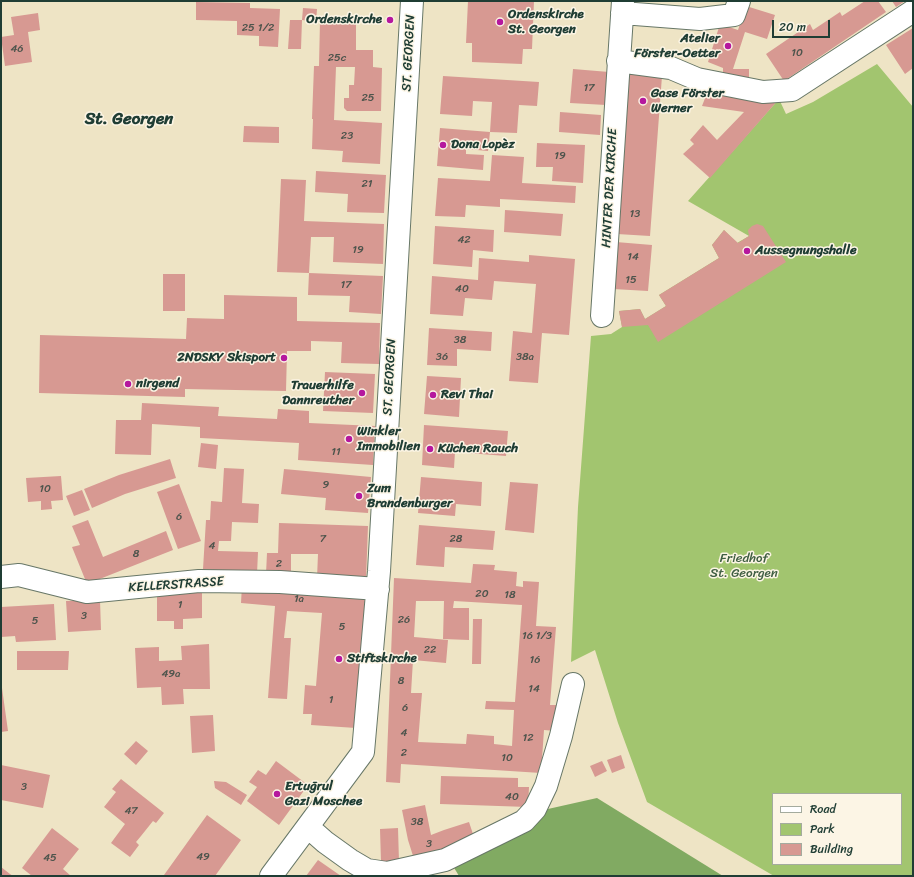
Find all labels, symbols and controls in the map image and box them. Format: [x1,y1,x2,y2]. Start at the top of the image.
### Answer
place label: Ordenskirche St. Georgen [508,7,584,38]
place label: Ordenskirche [306,12,382,28]
scale bar [774,12,832,38]
street label: ST. GEORGEN [399,14,419,92]
marker: Ordenskirche [385,15,395,25]
text: 20 m [779,16,806,38]
marker: Ordenskirche St. Georgen [495,17,505,27]
house number: 25 1/2 [242,21,274,35]
place label: Atelier Förster-Oetter [634,31,720,62]
marker: Atelier Förster-Oetter [723,41,733,51]
house number: 46 [10,42,24,56]
house number: 10 [791,46,803,60]
house number: 25c [328,51,346,65]
house number: 17 [584,81,594,95]
place label: Gase Förster Werner [651,86,724,117]
house number: 25 [361,91,375,105]
marker: Gase Förster Werner [638,96,648,106]
district label: St. Georgen [85,110,173,130]
street label: HINTER DER KIRCHE [599,128,621,248]
house number: 23 [341,129,353,143]
place label: Dona Lopèz [451,137,515,153]
marker: Dona Lopèz [438,140,448,150]
house number: 19 [554,149,566,163]
house number: 21 [361,177,373,191]
house number: 13 [630,207,640,221]
house number: 42 [457,233,471,247]
house number: 19 [352,243,364,257]
place label: Aussegnungshalle [755,243,857,259]
marker: Aussegnungshalle [742,246,752,256]
house number: 14 [627,250,639,264]
house number: 15 [625,273,637,287]
house number: 17 [341,278,351,292]
house number: 40 [455,282,469,296]
house number: 38 [454,333,466,347]
street label: ST. GEORGEN [380,338,400,416]
place label: 2NDSKY Skisport [177,350,276,366]
house number: 36 [436,350,448,364]
house number: 38a [516,350,534,364]
marker: 2NDSKY Skisport [279,353,289,363]
place label: nirgend [136,376,179,392]
place label: Trauerhilfe Dannreuther [282,378,354,409]
marker: nirgend [123,379,133,389]
place label: Revi Thai [441,387,493,403]
marker: Trauerhilfe Dannreuther [357,388,367,398]
marker: Revi Thai [428,390,438,400]
place label: Winkler Immobilien [357,424,420,455]
marker: Winkler Immobilien [344,434,354,444]
place label: Küchen Rauch [438,441,518,457]
marker: Küchen Rauch [425,444,435,454]
house number: 11 [331,445,341,459]
house number: 9 [323,478,329,492]
place label: Zum Brandenburger [367,481,452,512]
house number: 10 [39,482,51,496]
marker: Zum Brandenburger [354,491,364,501]
house number: 6 [176,510,182,524]
house number: 7 [320,532,326,546]
house number: 28 [450,532,462,546]
house number: 4 [209,539,215,553]
house number: 8 [133,547,139,561]
park label: Friedhof St. Georgen [710,551,778,582]
house number: 2 [276,557,282,571]
street label: KELLERSTRASSE [128,574,224,596]
house number: 20 [475,587,489,601]
house number: 18 [504,588,516,602]
house number: 1a [294,592,304,606]
house number: 1 [178,598,182,612]
house number: 3 [81,609,87,623]
house number: 26 [398,613,410,627]
house number: 5 [32,614,38,628]
house number: 5 [339,620,345,634]
house number: 16 1/3 [522,629,552,643]
house number: 22 [424,643,436,657]
place label: Stiftskirche [347,651,417,667]
house number: 16 [530,653,540,667]
marker: Stiftskirche [334,654,344,664]
house number: 49a [161,667,181,681]
house number: 8 [398,674,404,688]
house number: 14 [528,682,540,696]
house number: 1 [329,693,333,707]
house number: 6 [402,701,408,715]
house number: 4 [401,726,407,740]
house number: 12 [522,731,534,745]
house number: 2 [401,746,407,760]
house number: 10 [501,751,513,765]
place label: Ertuğrul Gazi Moschee [285,779,362,810]
house number: 3 [21,780,27,794]
marker: Ertuğrul Gazi Moschee [272,789,282,799]
house number: 40 [505,790,519,804]
legend [772,793,902,865]
text: Road [810,798,836,820]
house number: 47 [124,804,138,818]
house number: 38 [411,815,423,829]
text: Park [810,818,835,840]
house number: 3 [426,837,432,851]
text: Building [810,838,853,860]
house number: 49 [196,850,210,864]
house number: 45 [43,851,57,865]

